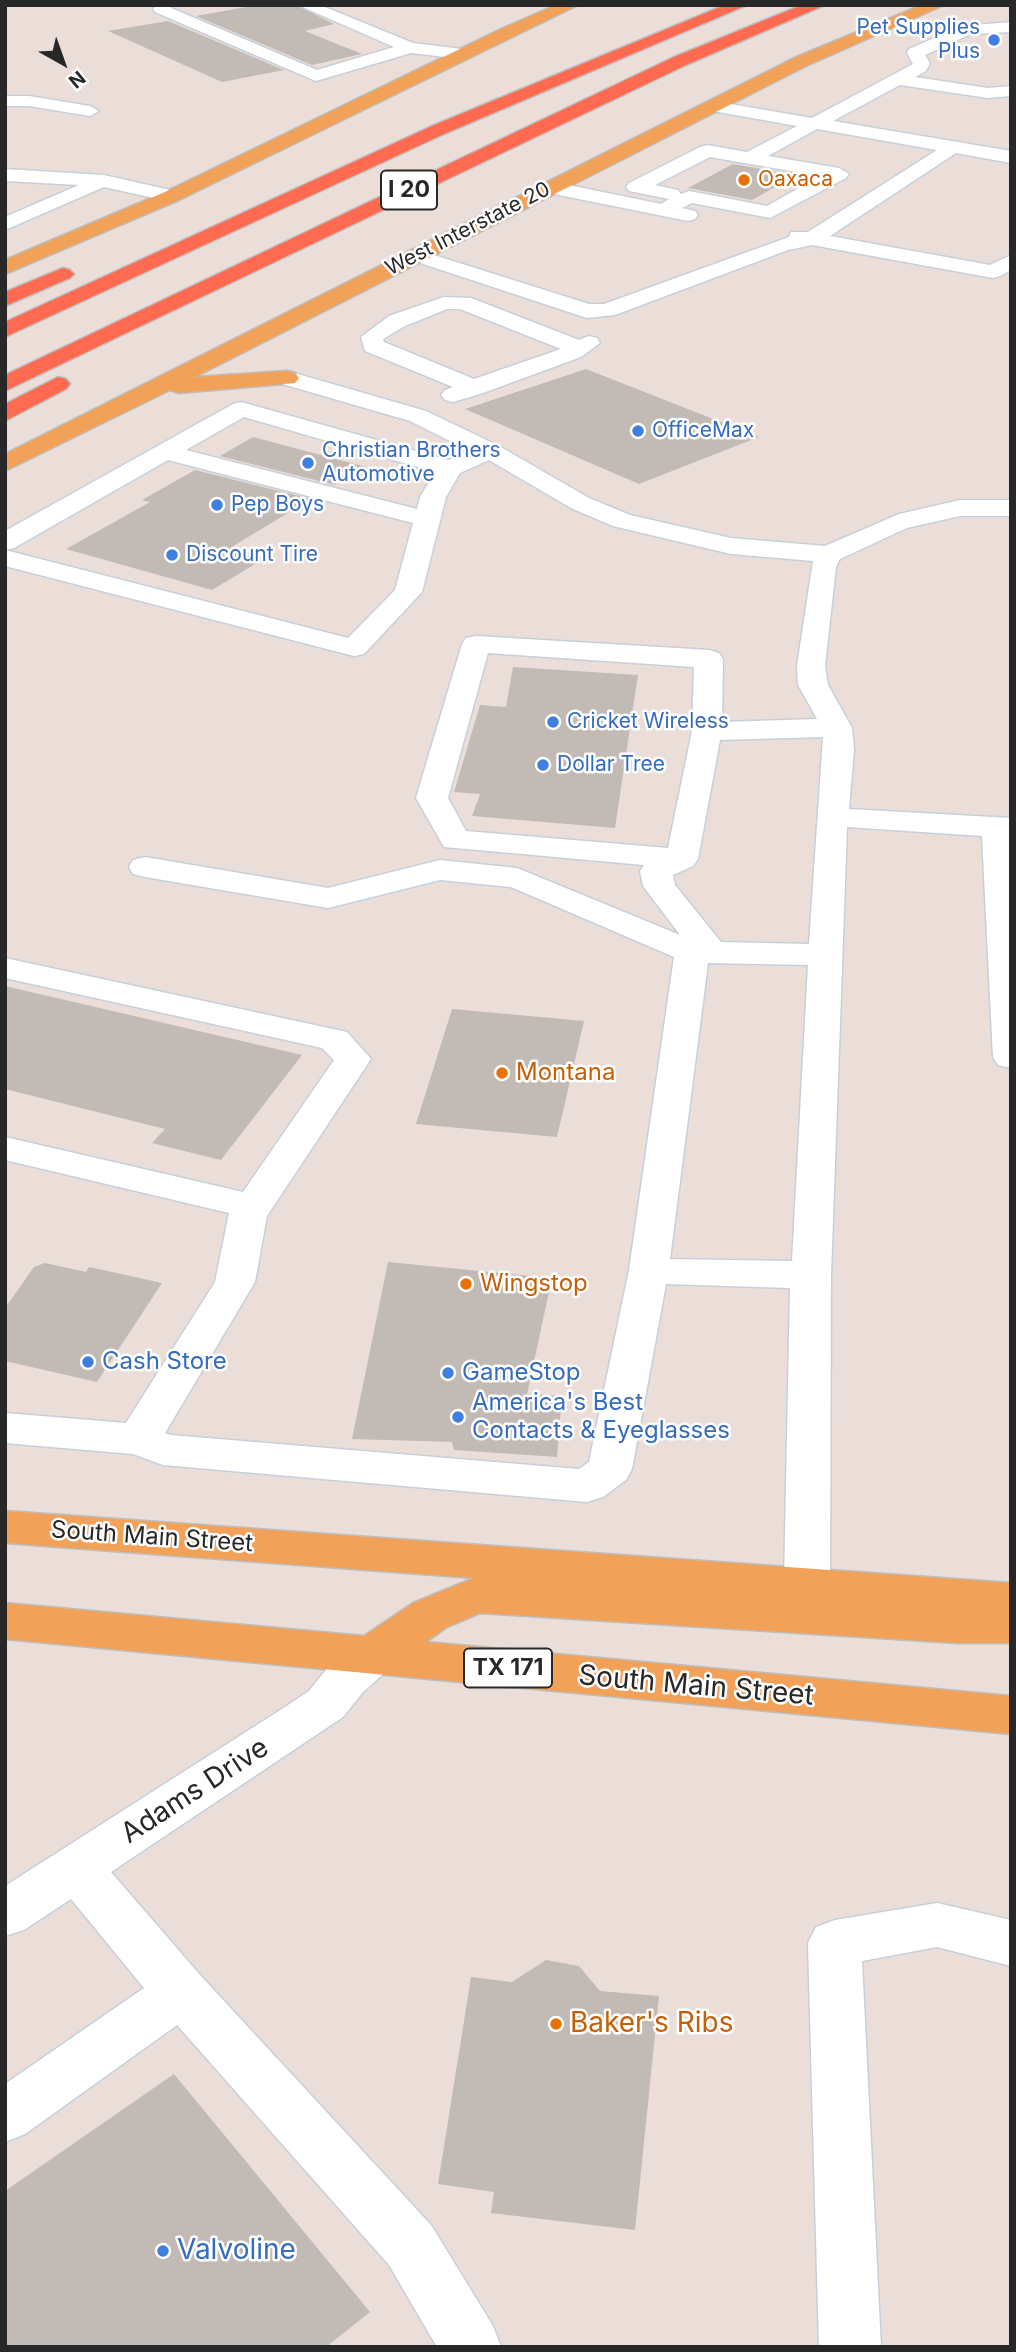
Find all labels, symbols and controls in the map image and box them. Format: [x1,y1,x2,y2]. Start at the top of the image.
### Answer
place label: Pet Supplies Plus [857,15,980,65]
north arrow [28,28,98,98]
marker: Pet Supplies Plus [986,32,1002,48]
text: N [64,66,90,93]
place label: Oaxaca [758,167,833,193]
road number: I 20 [381,170,437,210]
marker: Oaxaca [736,172,752,188]
street label: West Interstate 20 [382,177,554,281]
place label: OfficeMax [652,418,754,444]
marker: OfficeMax [630,423,646,439]
place label: Christian Brothers Automotive [322,438,501,488]
marker: Christian Brothers Automotive [300,455,316,471]
place label: Pep Boys [231,492,324,518]
marker: Pep Boys [209,497,225,513]
place label: Discount Tire [186,542,318,568]
marker: Discount Tire [164,547,180,563]
place label: Cricket Wireless [567,709,729,735]
marker: Cricket Wireless [545,714,561,730]
place label: Dollar Tree [557,752,665,778]
marker: Dollar Tree [535,757,551,773]
place label: Montana [516,1059,615,1087]
marker: Montana [494,1065,510,1081]
place label: Wingstop [480,1270,588,1298]
marker: Wingstop [458,1276,474,1292]
place label: Cash Store [102,1348,227,1376]
marker: Cash Store [80,1354,96,1370]
place label: GameStop [462,1359,580,1387]
marker: GameStop [440,1365,456,1381]
place label: America's Best Contacts & Eyeglasses [472,1389,730,1445]
marker: America's Best Contacts & Eyeglasses [450,1409,466,1425]
street label: South Main Street [50,1516,254,1558]
road number: TX 171 [464,1648,552,1688]
street label: South Main Street [577,1659,815,1713]
street label: Adams Drive [115,1731,275,1851]
place label: Baker's Ribs [570,2007,733,2041]
marker: Baker's Ribs [548,2016,564,2032]
place label: Valvoline [177,2234,296,2268]
marker: Valvoline [155,2243,171,2259]

